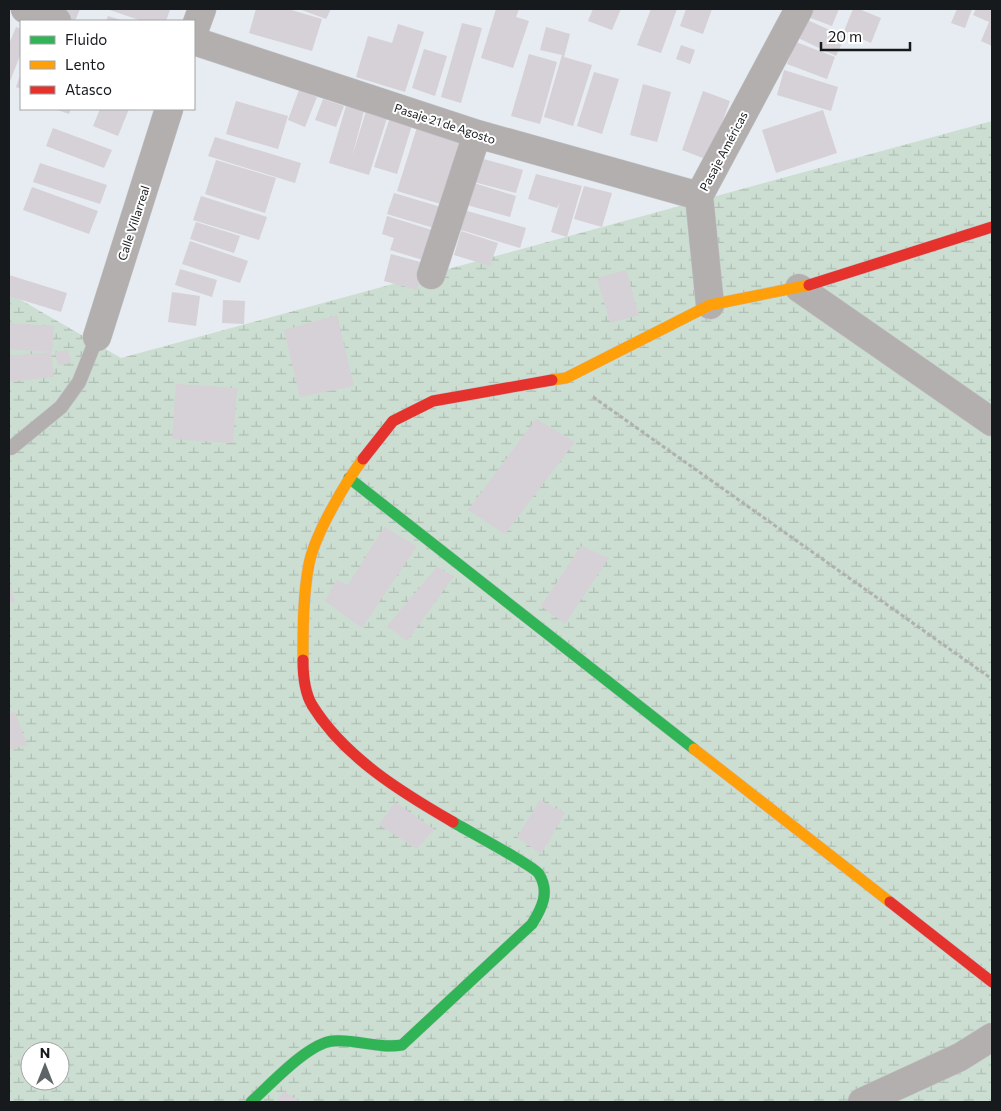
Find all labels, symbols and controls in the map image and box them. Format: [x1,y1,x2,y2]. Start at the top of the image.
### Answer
legend [20,20,195,110]
scale bar [821,20,910,52]
text: 20 m [828,27,862,45]
text: Fluido [65,30,107,48]
text: Lento [65,55,105,73]
text: Atasco [65,80,112,98]
street label: Pasaje 21 de Agosto [393,100,497,146]
street label: Pasaje Américas [696,109,750,193]
street label: Calle Villarreal [114,184,152,262]
north arrow [20,1041,70,1091]
text: N [40,1044,50,1061]

